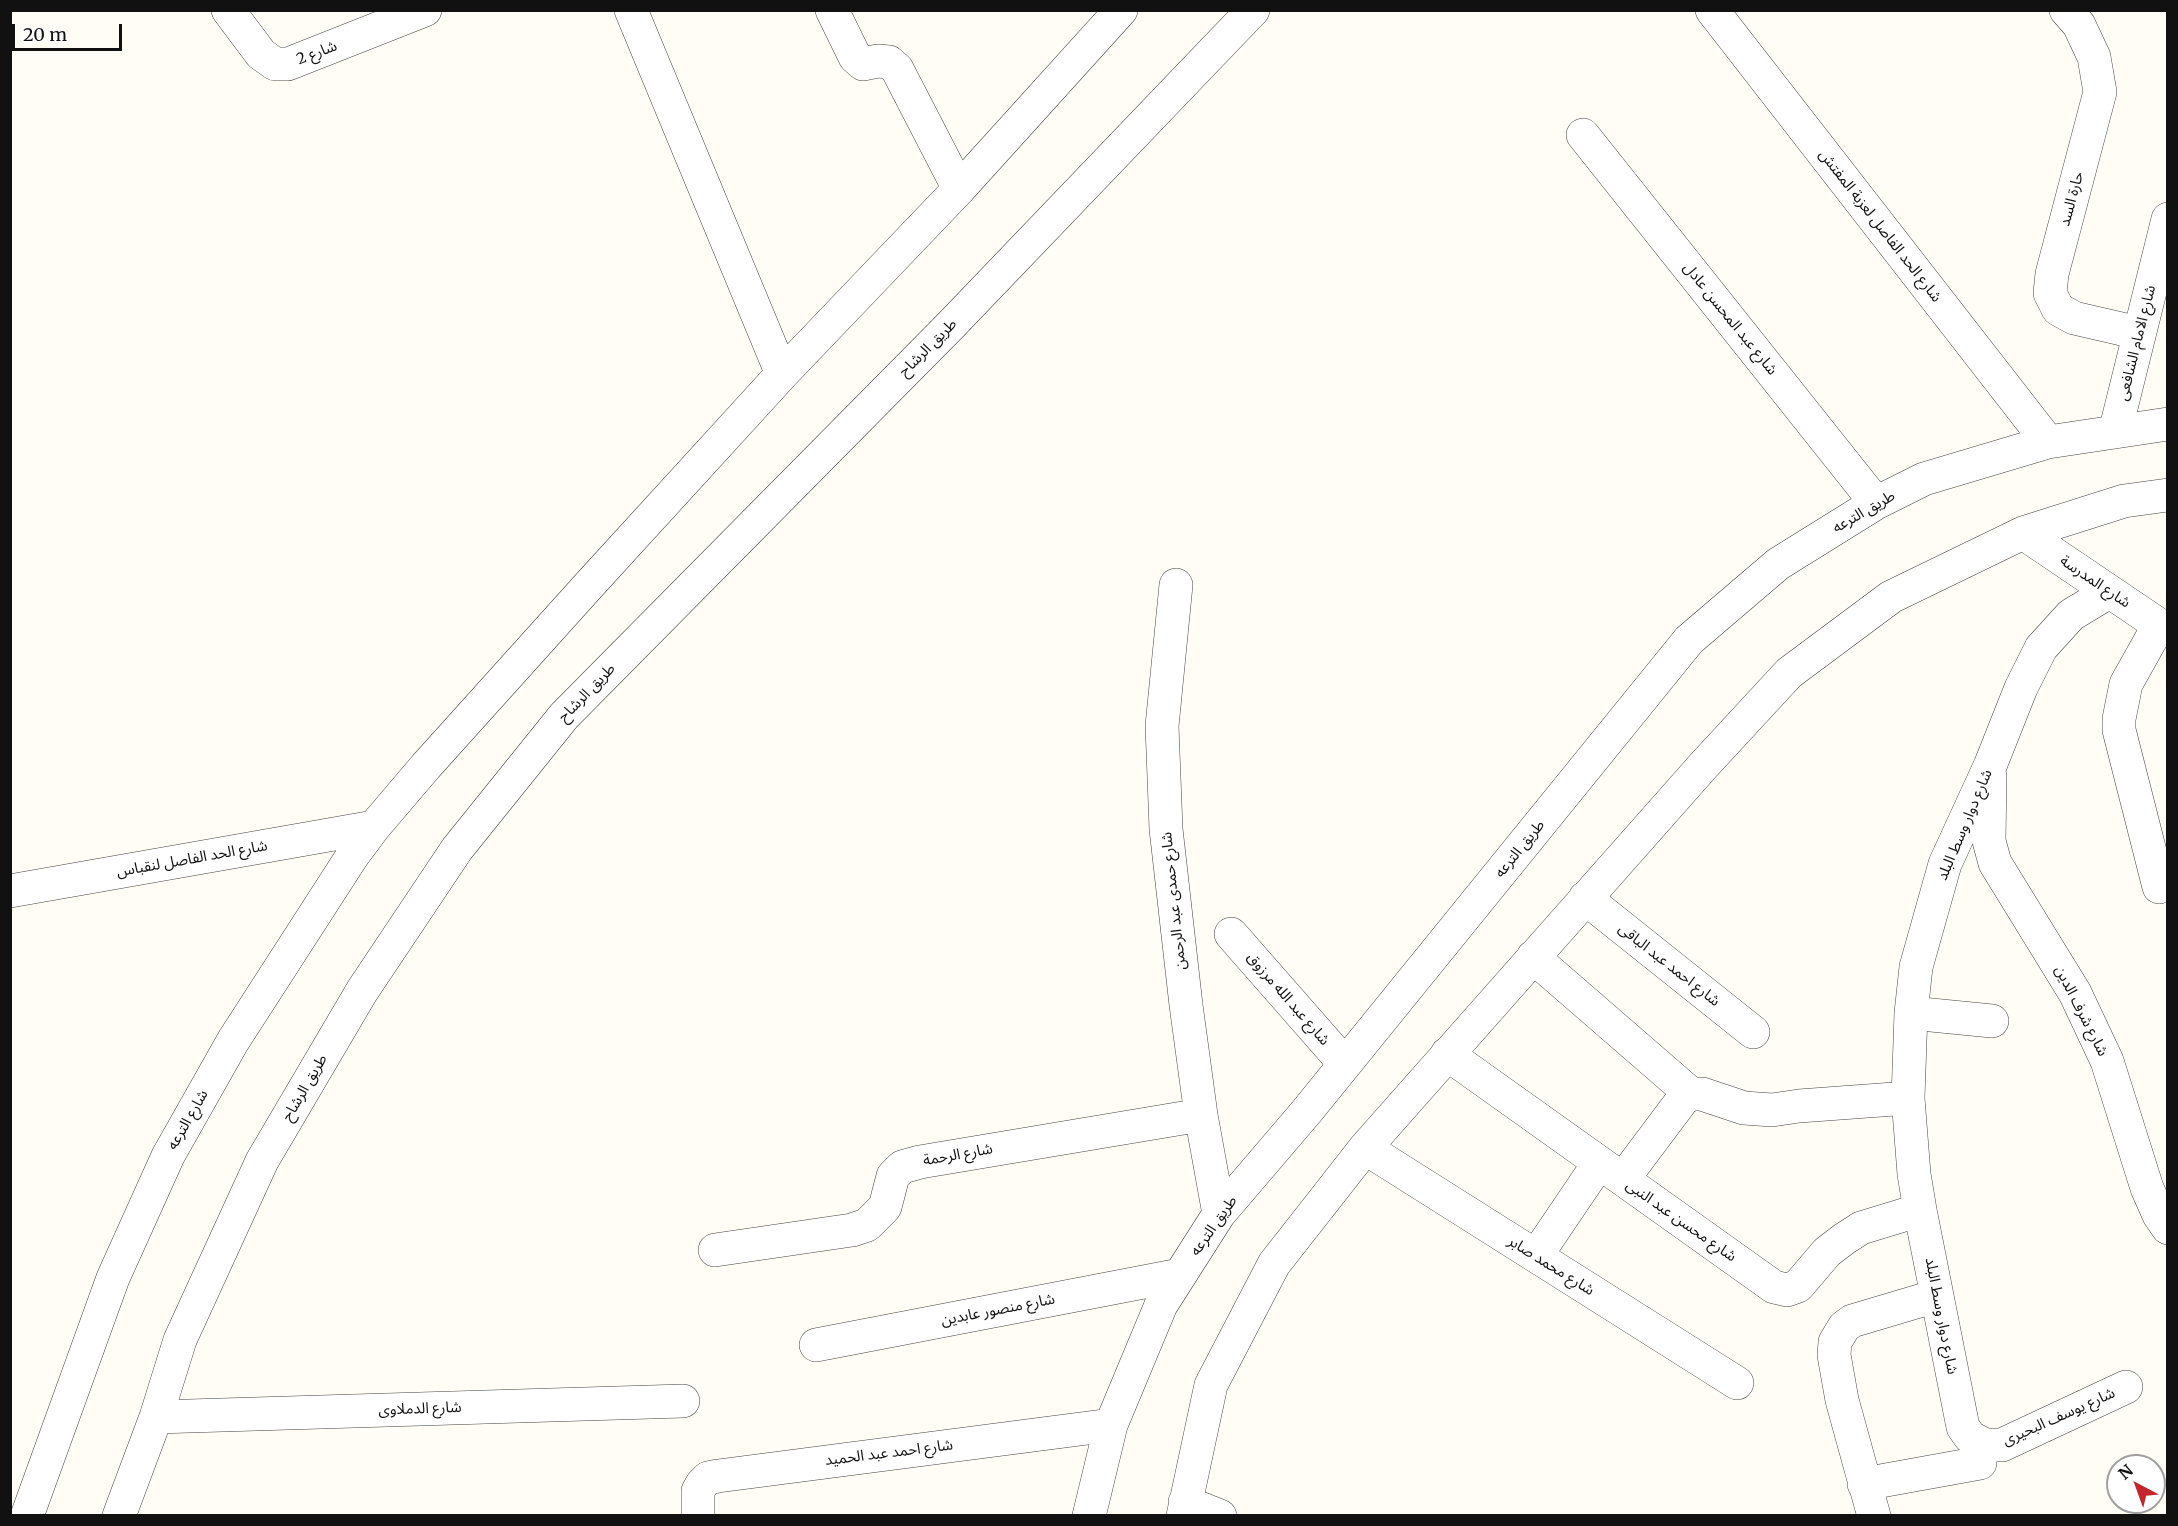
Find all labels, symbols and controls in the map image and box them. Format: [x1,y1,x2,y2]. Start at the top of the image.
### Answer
scale bar [15,12,124,50]
text: 20 m [23,23,67,46]
street label: شارع 2 [294,37,340,69]
street label: شارع الحد الفاصل لعزبة المفتش [1815,146,1945,306]
street label: حارة السد [2056,170,2088,228]
street label: شارع عبد المحسن عادل [1679,259,1781,379]
street label: شارع الامام الشافعى [2114,283,2160,403]
street label: طريق الرشاح [895,315,961,381]
street label: طريق الترعه [1830,487,1898,537]
street label: شارع المدرسة [2056,552,2134,612]
street label: طريق الرشاح [555,660,619,726]
street label: شارع دوار وسط البلد [1933,767,1997,883]
street label: طريق الترعه [1491,816,1549,882]
street label: شارع حمدى عبد الرحمن [1158,831,1190,971]
street label: شارع الحد الفاصل لنقباس [115,837,269,881]
street label: شارع احمد عبد الباقى [1614,920,1724,1010]
street label: شارع عبد الله مرزوق [1243,949,1333,1049]
street label: شارع شرف الدين [2050,963,2112,1059]
street label: طريق الرشاح [279,1051,331,1125]
street label: شارع الترعه [164,1087,212,1153]
street label: شارع الرحمة [922,1140,994,1170]
street label: شارع محسن عبد النبى [1622,1176,1740,1266]
street label: طريق الترعه [1187,1192,1241,1260]
street label: شارع محمد صابر [1505,1232,1597,1300]
street label: شارع دوار وسط البلد [1921,1256,1961,1376]
street label: شارع منصور عابدين [940,1290,1056,1330]
street label: شارع يوسف البحيرى [2000,1384,2118,1450]
street label: شارع الدملاوى [378,1399,462,1419]
street label: شارع احمد عبد الحميد [824,1436,954,1470]
north arrow [2106,1454,2166,1514]
text: N [2114,1460,2137,1484]

